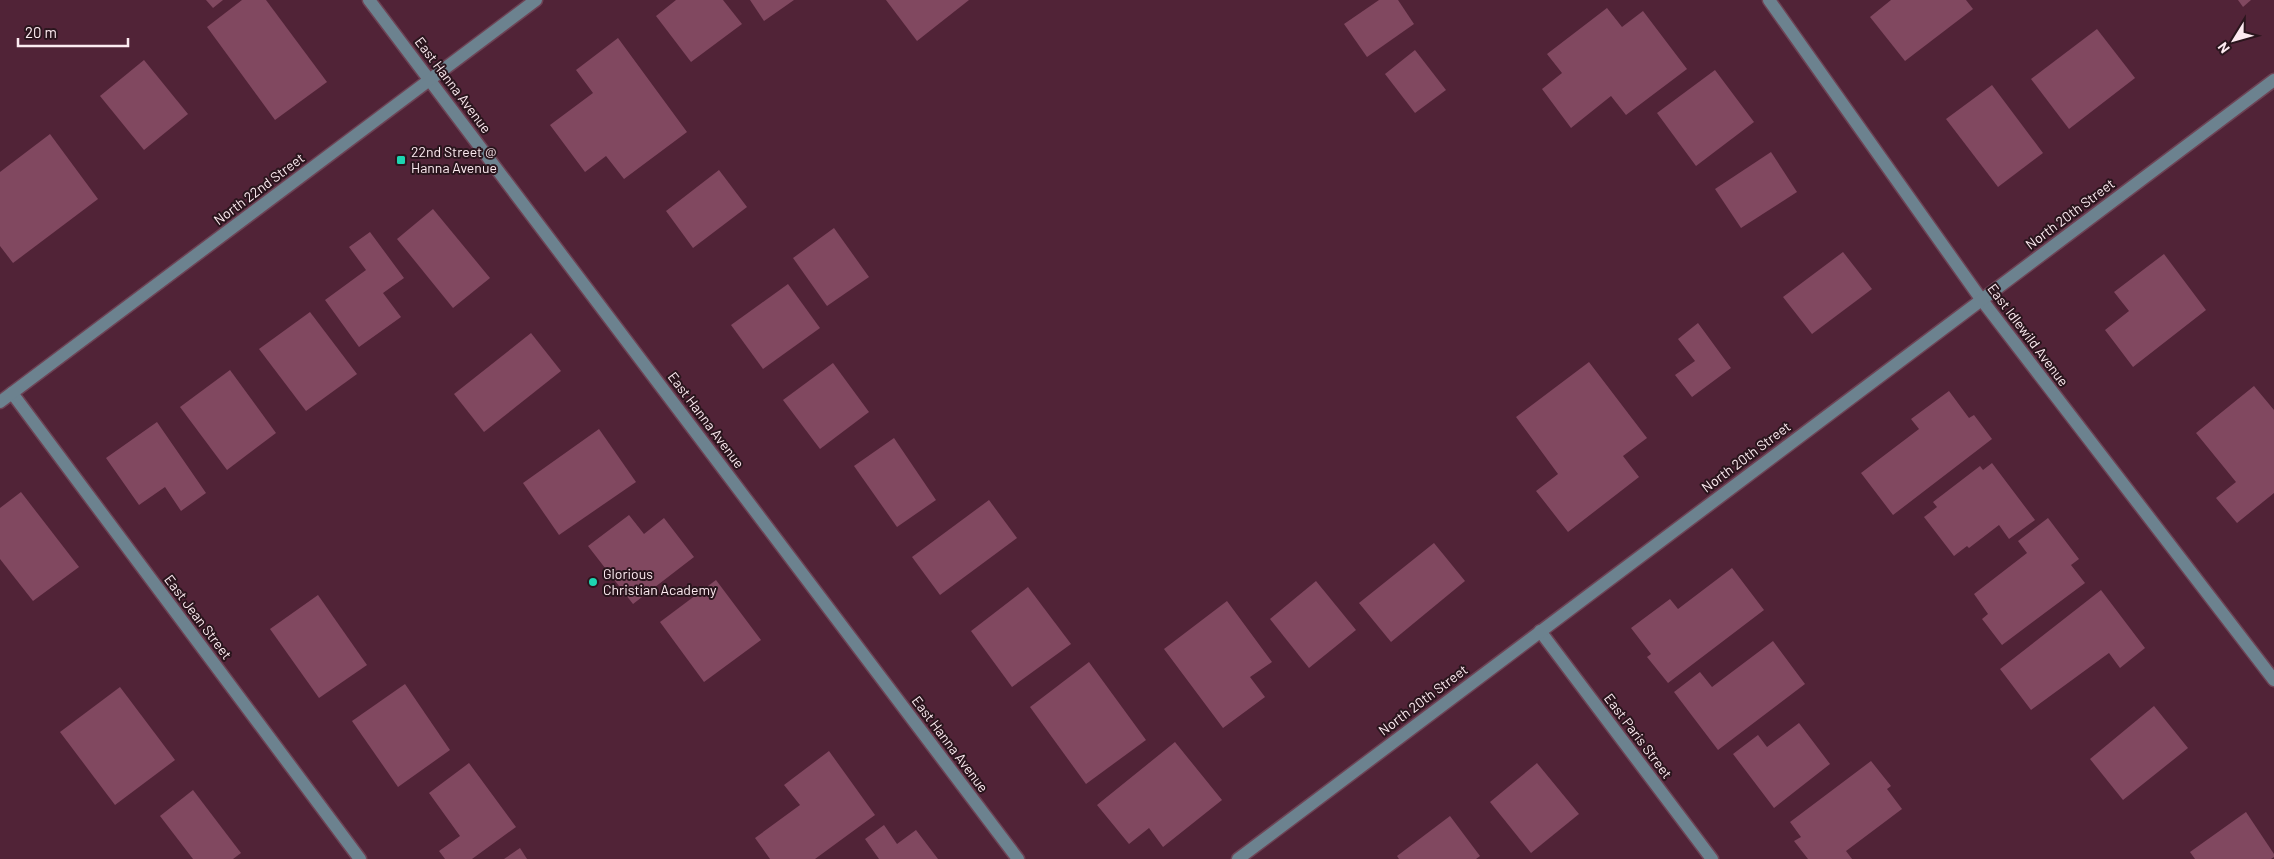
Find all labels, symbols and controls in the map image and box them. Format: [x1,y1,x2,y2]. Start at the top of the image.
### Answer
scale bar [18,15,128,47]
north arrow [2209,15,2259,65]
text: 20 m [25,23,57,41]
street label: East Hanna Avenue [412,33,495,136]
text: N [2214,39,2233,57]
place label: 22nd Street @ Hanna Avenue [411,143,497,176]
street label: North 22nd Street [210,149,307,228]
marker: 22nd Street @ Hanna Avenue [395,154,407,166]
street label: North 20th Street [2022,175,2118,253]
street label: East Idlewild Avenue [1984,280,2072,389]
street label: East Hanna Avenue [665,368,748,471]
street label: North 20th Street [1698,418,1794,496]
place label: Glorious Christian Academy [603,565,717,598]
street label: East Jean Street [161,571,236,662]
marker: Glorious Christian Academy [587,576,599,588]
street label: North 20th Street [1375,661,1471,739]
street label: East Paris Street [1601,690,1676,782]
street label: East Hanna Avenue [909,692,992,795]

